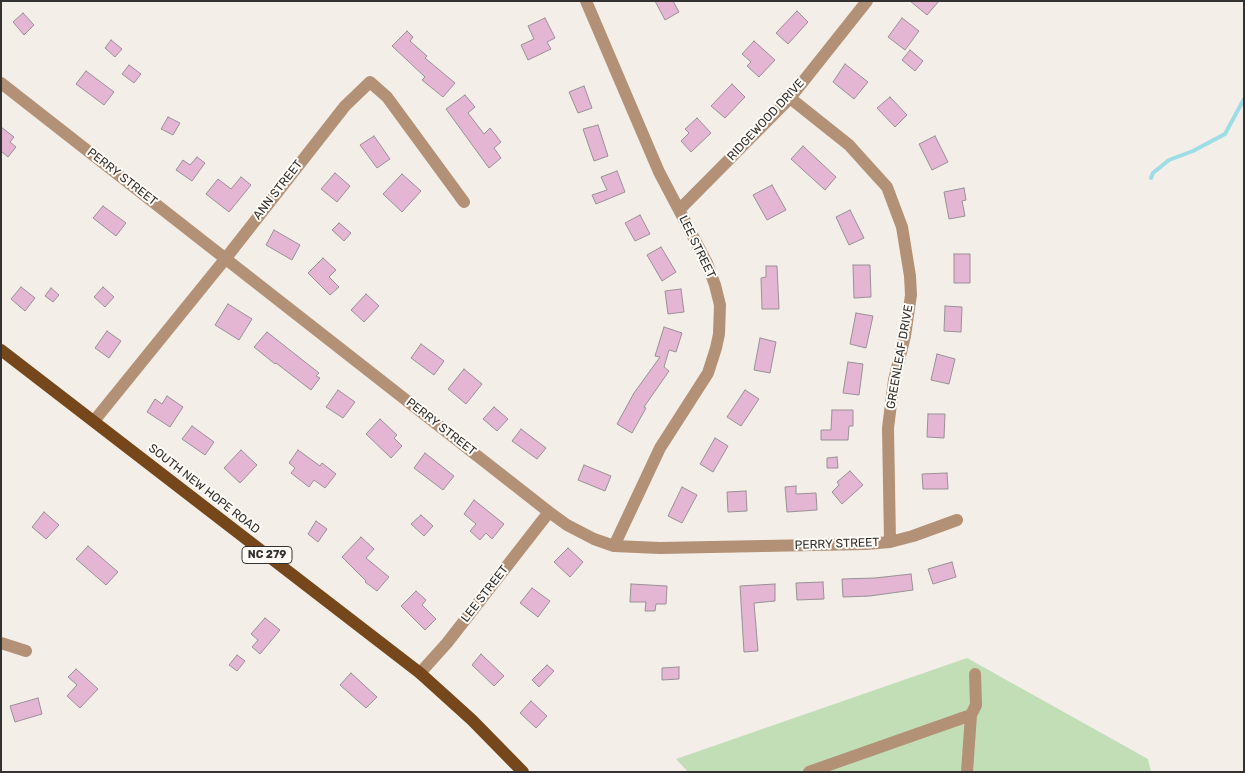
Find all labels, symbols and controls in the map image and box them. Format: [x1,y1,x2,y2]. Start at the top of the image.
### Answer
street label: RIDGEWOOD DRIVE [724,76,808,164]
street label: PERRY STREET [84,145,160,209]
street label: ANN STREET [250,157,306,223]
street label: LEE STREET [676,213,718,281]
street label: GREENLEAF DRIVE [884,304,916,410]
street label: PERRY STREET [403,395,479,459]
street label: SOUTH NEW HOPE ROAD [145,441,263,537]
street label: PERRY STREET [794,535,880,553]
road number: NC 279 [242,546,292,564]
street label: LEE STREET [458,563,512,625]

